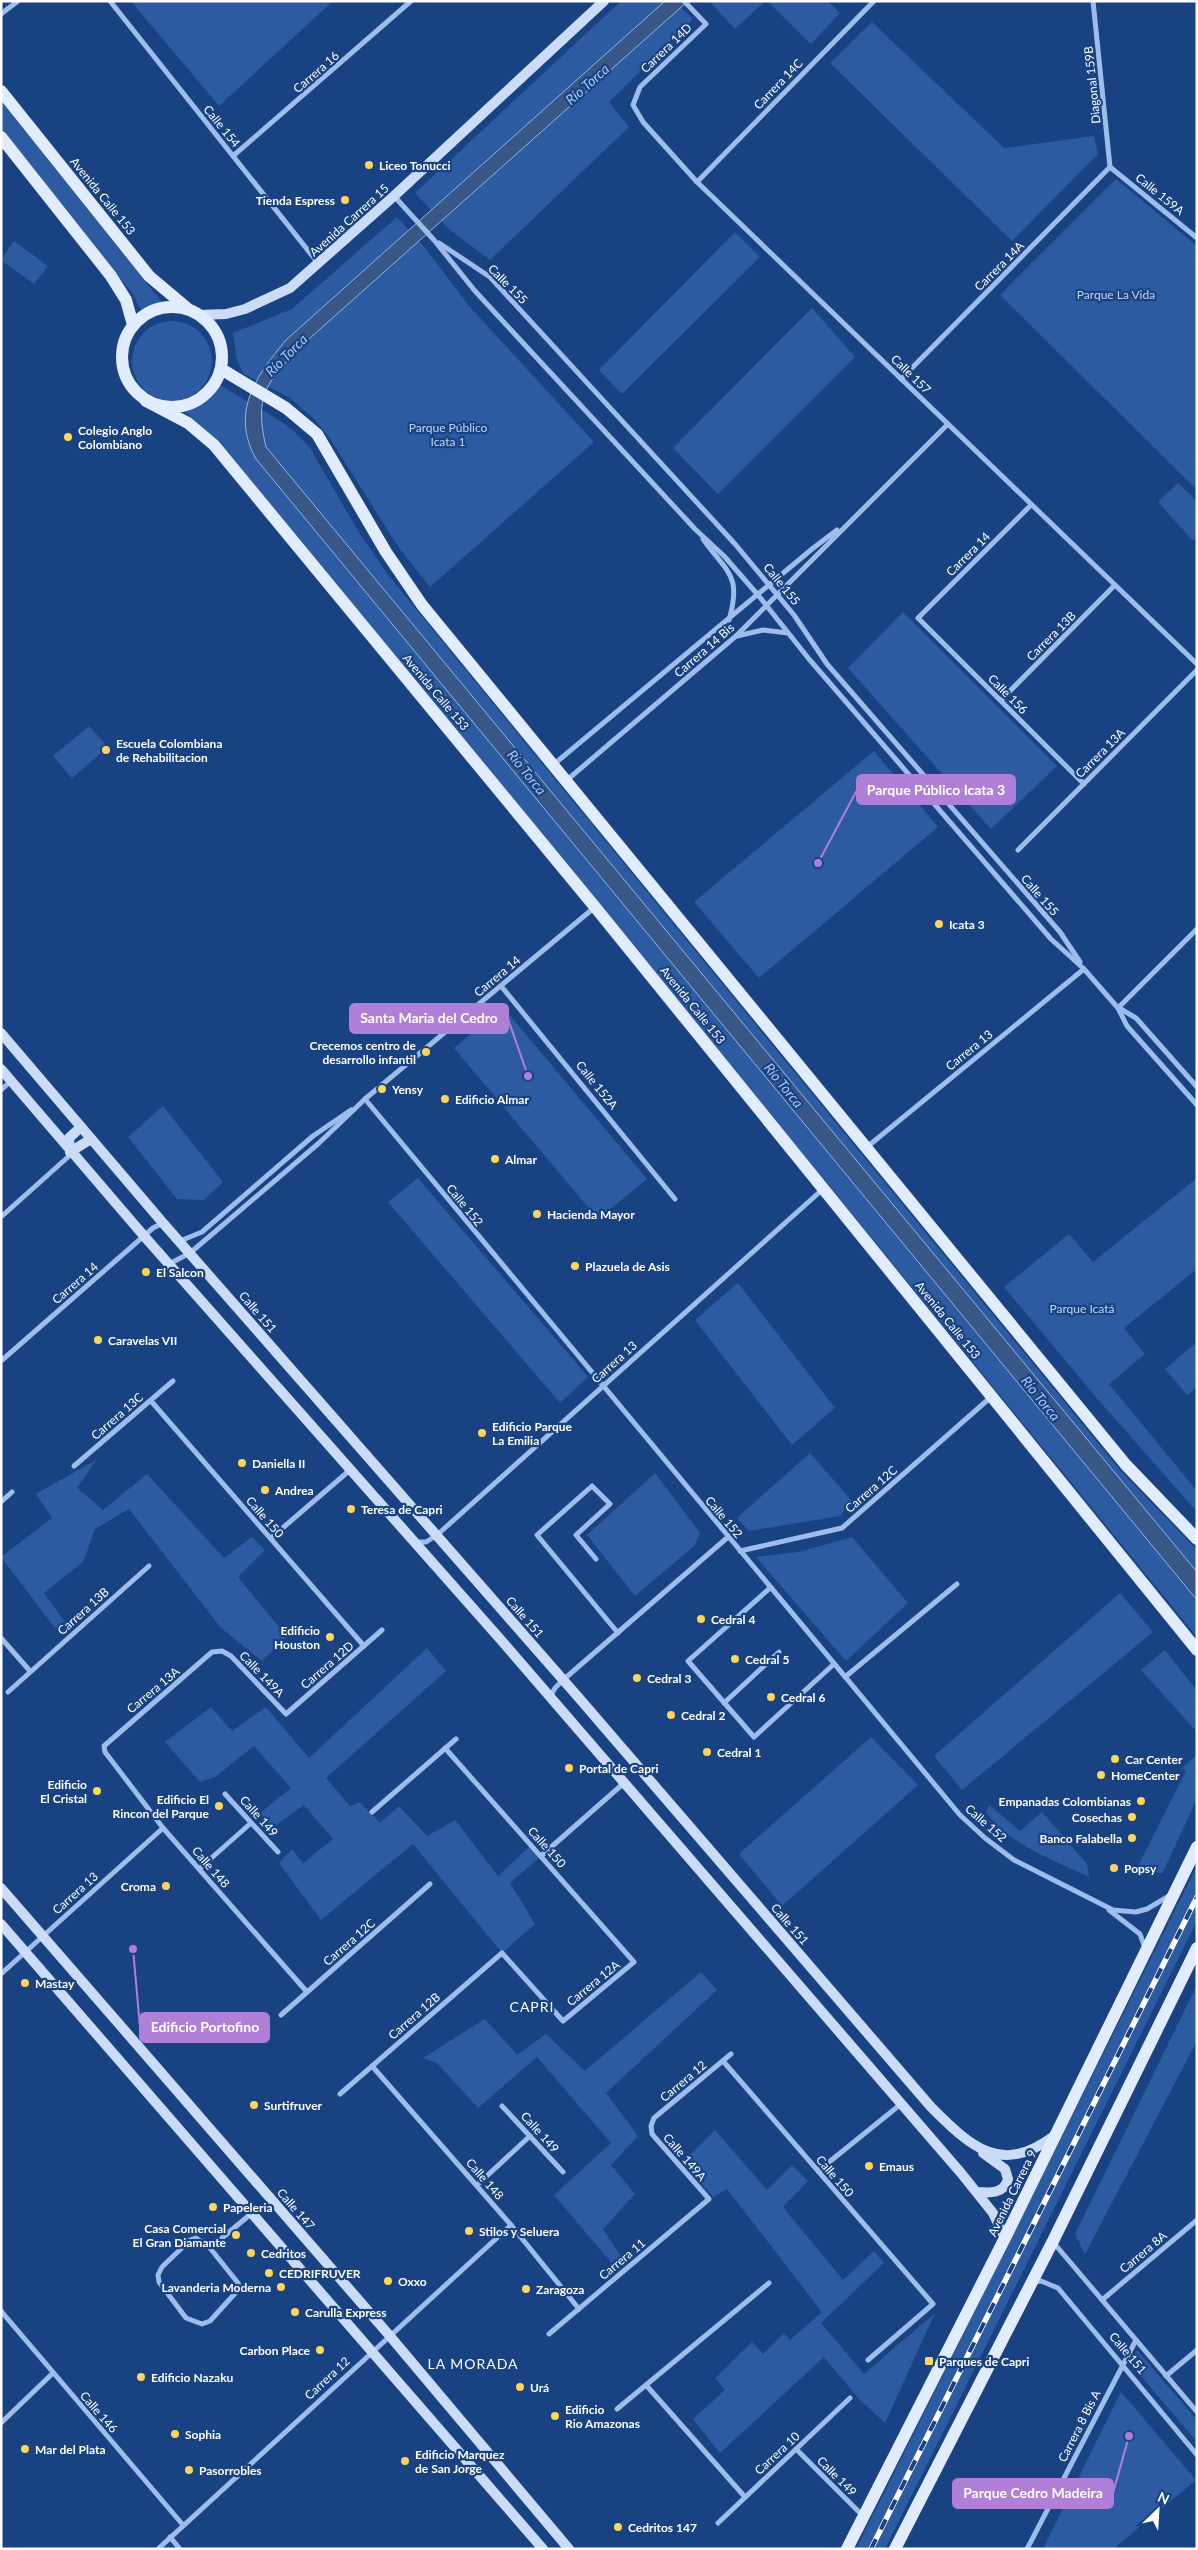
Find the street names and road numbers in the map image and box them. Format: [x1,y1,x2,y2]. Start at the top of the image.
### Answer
street label: Carrera 14D [637,20,695,76]
street label: Diagonal 159B [1080,45,1104,125]
street label: Carrera 16 [290,48,342,96]
street label: Carrera 14C [750,56,806,112]
street label: Calle 154 [200,102,244,150]
street label: Avenida Calle 153 [67,154,139,238]
street label: Calle 159A [1133,170,1188,219]
street label: Avenida Carrera 15 [306,180,392,259]
street label: Carrera 14A [971,237,1028,294]
street label: Calle 155 [485,261,531,307]
street label: Calle 157 [888,351,934,397]
street label: Carrera 14 [943,529,993,579]
street label: Calle 155 [760,560,804,608]
street label: Carrera 13B [1023,608,1079,664]
street label: Carrera 14 Bis [671,620,737,680]
street label: Avenida Calle 153 [400,651,472,733]
street label: Calle 156 [985,671,1031,717]
street label: Carrera 13A [1072,724,1129,781]
street label: Calle 155 [1018,871,1062,919]
street label: Carrera 14 [471,952,523,1000]
street label: Avenida Calle 153 [657,963,729,1047]
street label: Carrera 13 [943,1027,996,1073]
street label: Calle 152A [573,1058,622,1113]
street label: Calle 152 [443,1181,487,1229]
street label: Carrera 14 [49,1259,101,1307]
street label: Avenida Calle 153 [912,1278,984,1362]
street label: Calle 151 [236,1288,280,1336]
street label: Carrera 13 [588,1338,640,1386]
street label: Carrera 13C [88,1389,146,1443]
street label: Carrera 12C [842,1462,900,1516]
street label: Calle 150 [243,1493,287,1541]
street label: Calle 152 [702,1493,746,1541]
street label: Carrera 13B [54,1584,112,1638]
street label: Calle 151 [503,1593,547,1641]
street label: Carrera 12D [297,1638,357,1692]
street label: Calle 149A [236,1648,288,1701]
street label: Carrera 13A [124,1663,183,1716]
street label: Calle 149 [237,1792,281,1840]
street label: Calle 152 [962,1801,1010,1845]
street label: Calle 150 [525,1823,569,1871]
street label: Calle 148 [189,1843,233,1891]
street label: Carrera 13 [49,1869,101,1917]
street label: Calle 151 [768,1900,812,1948]
street label: Carrera 12C [320,1915,378,1969]
street label: Carrera 12A [563,1956,623,2009]
street label: Carrera 12B [385,1989,443,2043]
street label: Carrera 12 [657,2057,709,2105]
street label: Calle 149 [518,2108,562,2156]
street label: Calle 149A [660,2130,710,2184]
street label: Avenida Carrera 9 [985,2147,1039,2239]
street label: Calle 150 [813,2152,857,2200]
street label: Calle 148 [463,2155,507,2203]
street label: Calle 147 [274,2185,318,2233]
street label: Carrera 8A [1116,2227,1170,2276]
street label: Carrera 11 [596,2235,648,2283]
street label: Calle 151 [1106,2329,1150,2377]
street label: Carrera 12 [301,2353,353,2403]
street label: Carrera 8 Bis A [1054,2387,1104,2464]
street label: Calle 146 [77,2388,121,2436]
street label: Carrera 10 [751,2428,803,2478]
street label: Calle 149 [814,2453,860,2499]

